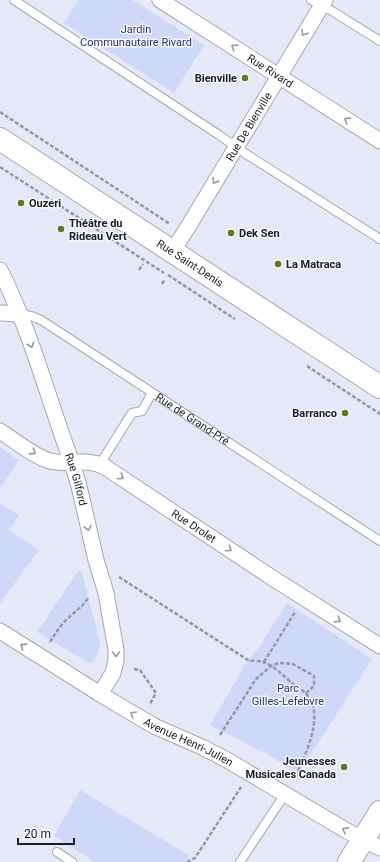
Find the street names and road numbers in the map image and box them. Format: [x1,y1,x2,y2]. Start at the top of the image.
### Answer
street label: Rue Rivard [245,52,295,91]
street label: Rue De Bienville [223,90,275,164]
street label: Rue Saint-Denis [154,237,226,290]
street label: Rue de Grand-Pré [153,391,232,448]
street label: Rue Gilford [62,451,89,507]
street label: Rue Drolet [169,507,219,546]
street label: Avenue Henri-Julien [141,715,235,769]

